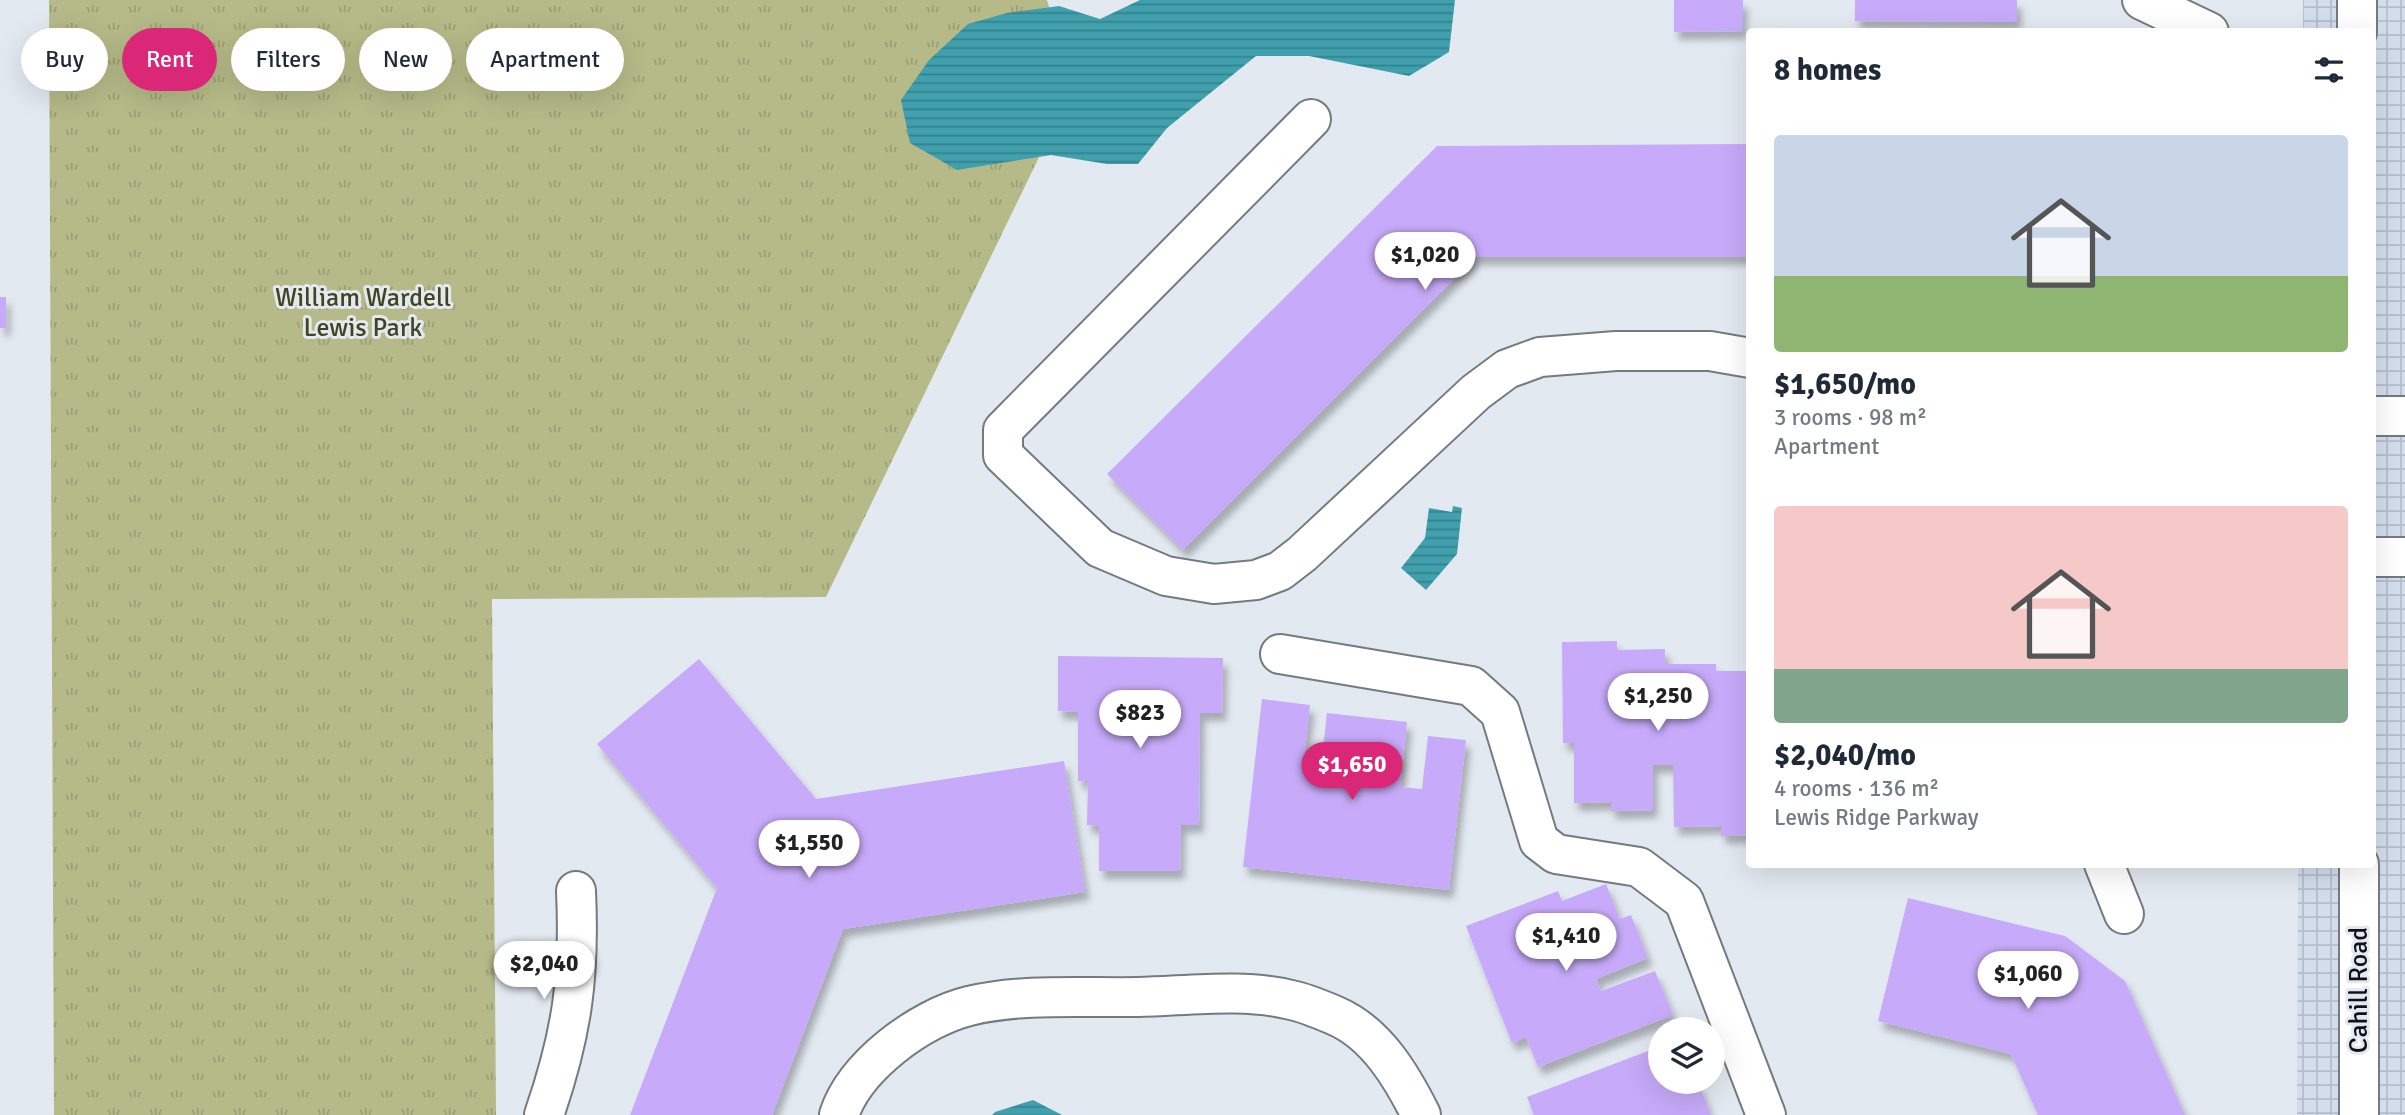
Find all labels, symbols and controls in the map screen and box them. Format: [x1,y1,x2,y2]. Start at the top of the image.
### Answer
chip: Buy [21,28,108,91]
chip: Rent [122,28,217,91]
chip: Filters [231,28,345,91]
chip: New [359,28,452,91]
chip: Apartment [466,28,624,91]
icon: filters [2310,51,2348,89]
text: 8 homes [1774,52,1881,89]
icon: home [1998,180,2124,306]
pin: $1,020 [1368,232,1482,292]
text: $1,020 [1391,240,1459,269]
park label: William Wardell Lewis Park [275,282,451,344]
text: $1,650/mo [1774,366,1916,403]
text: 3 rooms · 98 m² [1774,403,1927,432]
text: Apartment [1774,432,1879,461]
icon: home [1998,551,2124,677]
pin: $1,250 [1601,674,1715,733]
text: $1,250 [1624,681,1692,710]
pin: $823 [1099,690,1181,750]
text: $823 [1115,698,1165,727]
text: $2,040/mo [1774,737,1916,774]
pin: $1,650 [1295,742,1409,802]
text: $1,650 [1318,750,1386,779]
text: 4 rooms · 136 m² [1774,774,1939,803]
text: Lewis Ridge Parkway [1774,803,1979,832]
pin: $1,550 [752,820,866,880]
text: $1,550 [775,828,843,857]
pin: $1,410 [1509,914,1623,973]
text: $1,410 [1532,921,1600,950]
street label: Cahill Road [2343,927,2375,1053]
pin: $2,040 [487,942,601,1001]
text: $2,040 [510,949,578,978]
pin: $1,060 [1971,951,2085,1011]
text: $1,060 [1994,959,2062,988]
map controls [1648,1017,1725,1094]
button: layers [1648,1017,1725,1094]

